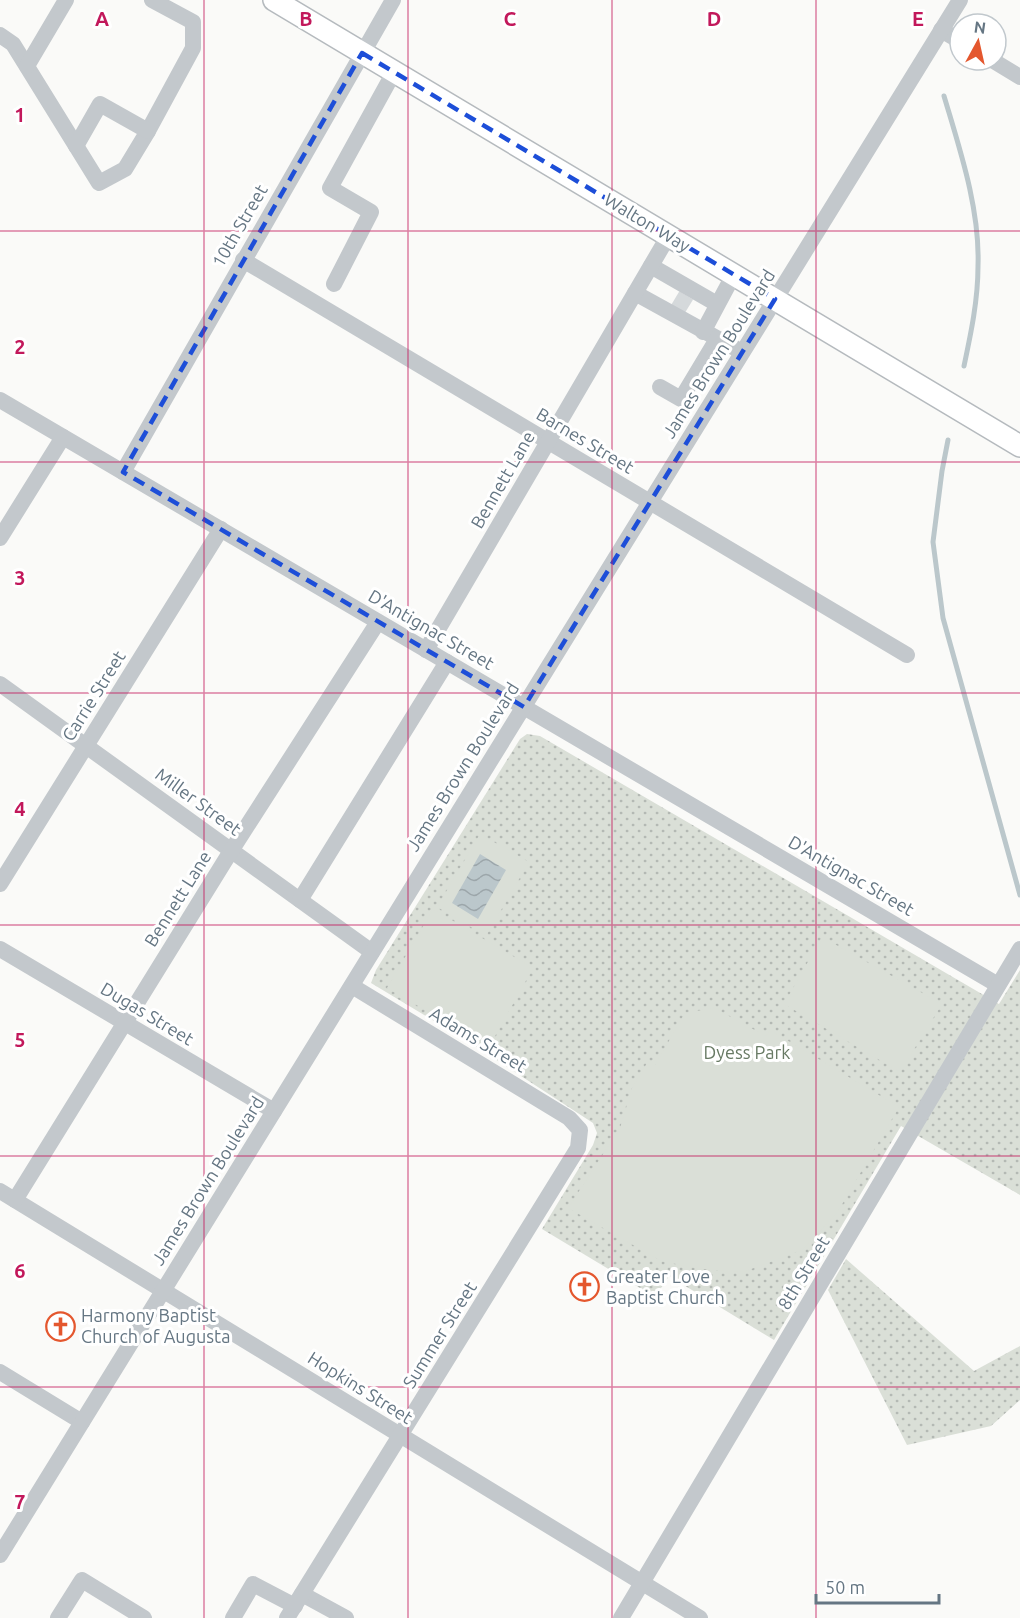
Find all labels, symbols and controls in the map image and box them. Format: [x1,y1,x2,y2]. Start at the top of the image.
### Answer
text: A [95,7,109,30]
text: B [299,7,313,30]
text: C [504,7,517,30]
text: D [707,7,721,30]
text: E [912,7,924,30]
north arrow [948,12,1008,72]
text: N [973,17,987,37]
text: 1 [14,103,26,126]
street label: 10th Street [207,181,271,270]
street label: Walton Way [601,189,694,256]
street label: James Brown Boulevard [658,266,778,441]
text: 2 [14,335,26,358]
street label: Barnes Street [533,403,638,477]
street label: Bennett Lane [466,427,538,532]
text: 3 [14,566,26,589]
street label: D'Antignac Street [365,585,498,673]
street label: Carrie Street [57,647,129,744]
street label: James Brown Boulevard [402,679,522,854]
street label: Miller Street [152,764,245,839]
text: 4 [14,797,26,820]
street label: D'Antignac Street [785,831,918,919]
street label: Bennett Lane [140,847,214,950]
street label: Dugas Street [97,978,198,1049]
street label: Adams Street [427,1002,530,1076]
text: 5 [14,1028,26,1051]
park label: Dyess Park [704,1042,790,1062]
street label: James Brown Boulevard [147,1093,267,1268]
street label: 8th Street [773,1232,833,1313]
text: 6 [14,1259,26,1282]
place label: Greater Love Baptist Church [606,1266,725,1307]
church icon: Greater Love Baptist Church [569,1271,601,1303]
street label: Summer Street [398,1277,480,1391]
place label: Harmony Baptist Church of Augusta [81,1305,230,1346]
church icon: Harmony Baptist Church of Augusta [44,1310,76,1342]
street label: Hopkins Street [305,1347,417,1427]
text: 7 [14,1490,26,1513]
scale bar [816,1567,939,1605]
text: 50 m [825,1577,865,1597]

